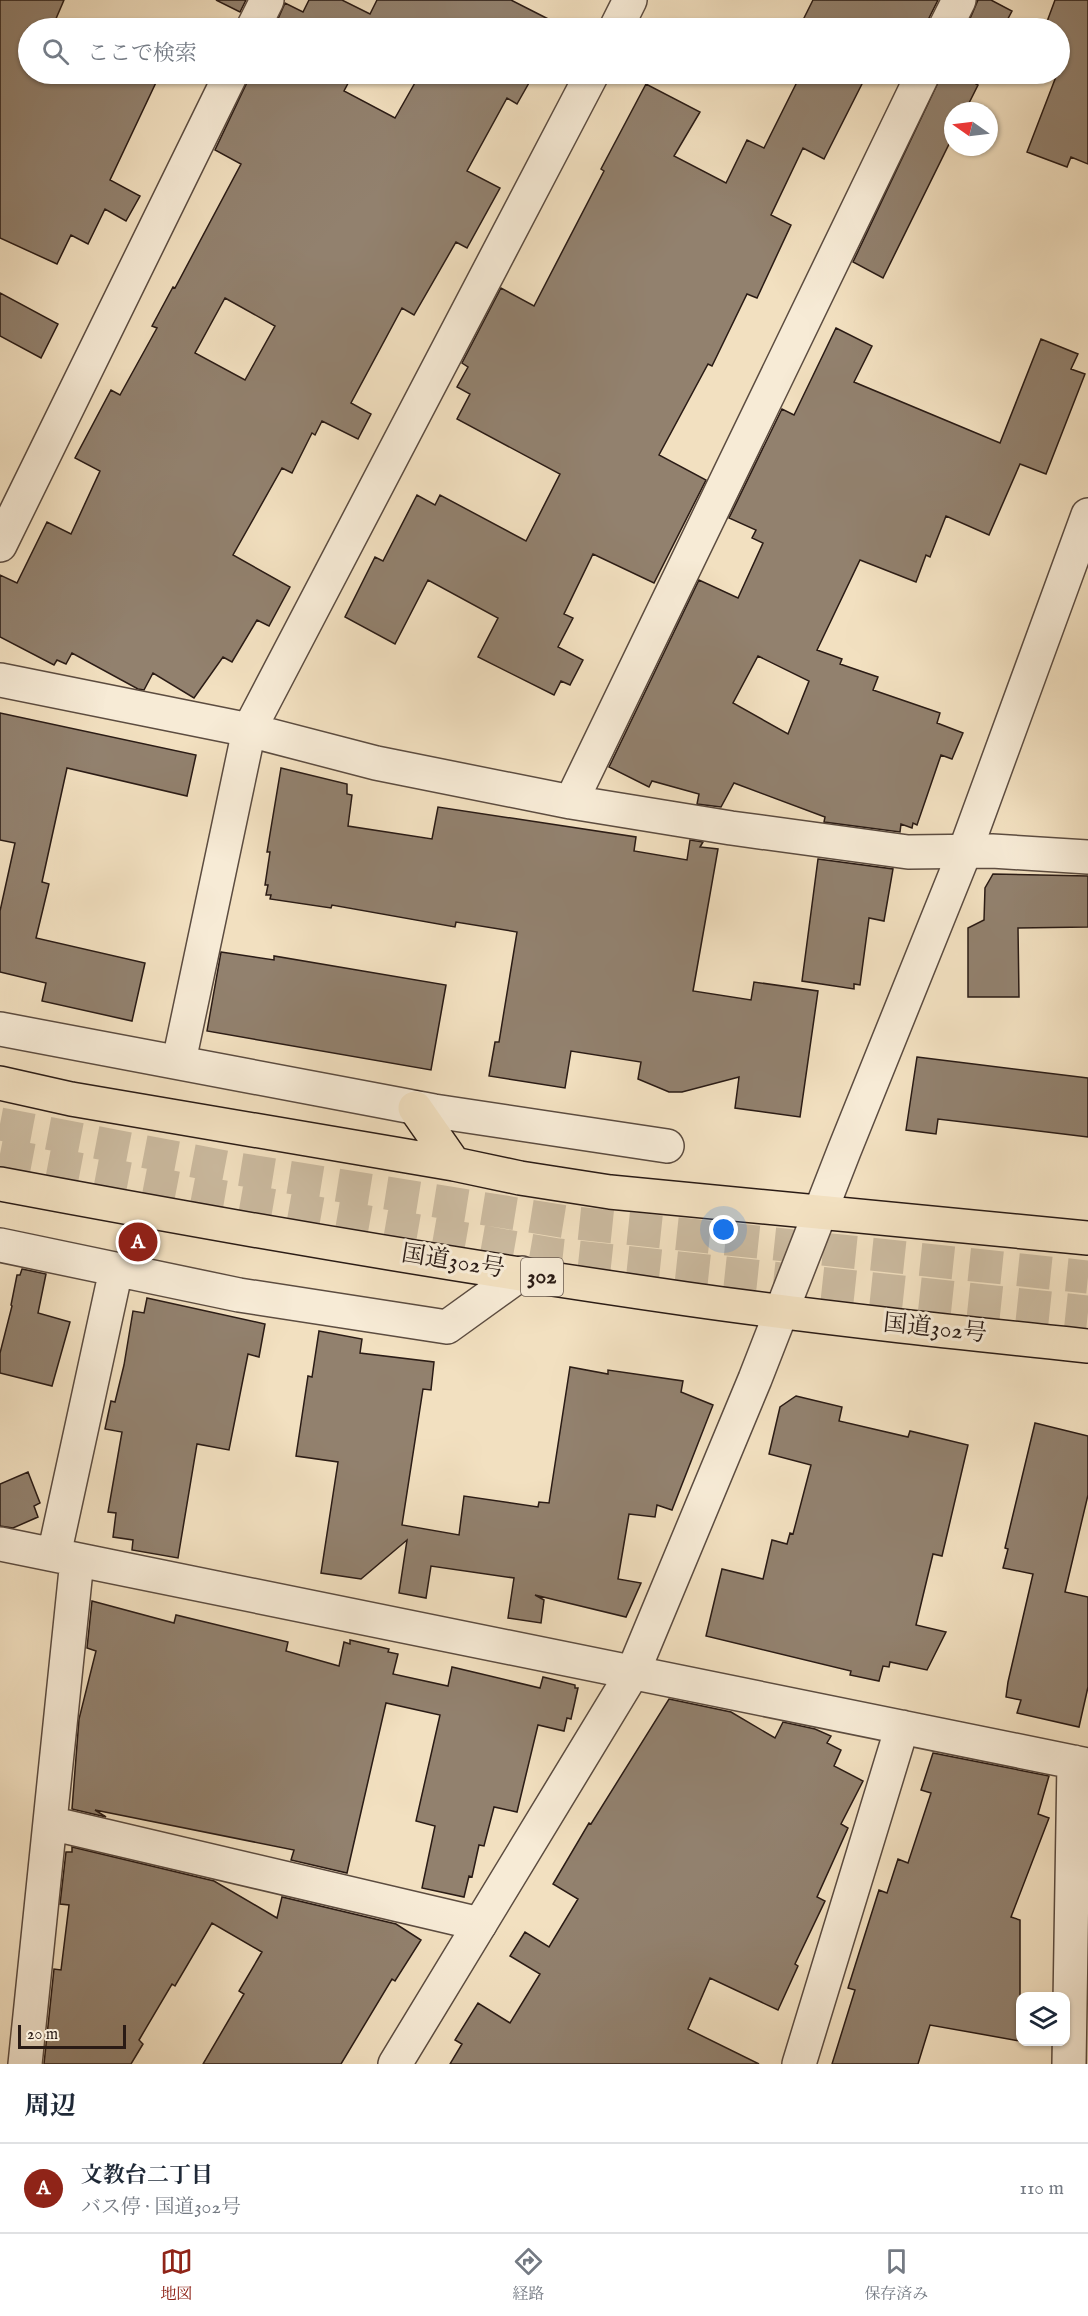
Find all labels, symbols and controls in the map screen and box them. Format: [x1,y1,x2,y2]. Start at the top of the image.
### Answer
search box [18,18,1070,84]
icon: search [39,35,72,68]
text: ここで検索 [87,40,197,68]
north arrow [944,102,998,156]
your location [709,1215,738,1244]
pin: A [118,1220,158,1264]
street label: 国道302号 [399,1239,507,1285]
road number: 302 [521,1258,563,1296]
street label: 国道302号 [882,1308,988,1350]
map controls [1016,1992,1070,2046]
button: layers [1016,1992,1070,2046]
scale bar [18,2022,126,2050]
text: 20 m [27,2025,58,2045]
text: 周辺 [24,2090,76,2123]
text: 文教台二丁目 [81,2162,213,2190]
text: A [37,2176,50,2201]
text: 110 m [1020,2176,1064,2201]
text: バス停 · 国道302号 [81,2195,241,2220]
tab: 地図 [160,2245,193,2305]
tab: 経路 [512,2245,545,2305]
tab: 保存済み [864,2245,928,2305]

